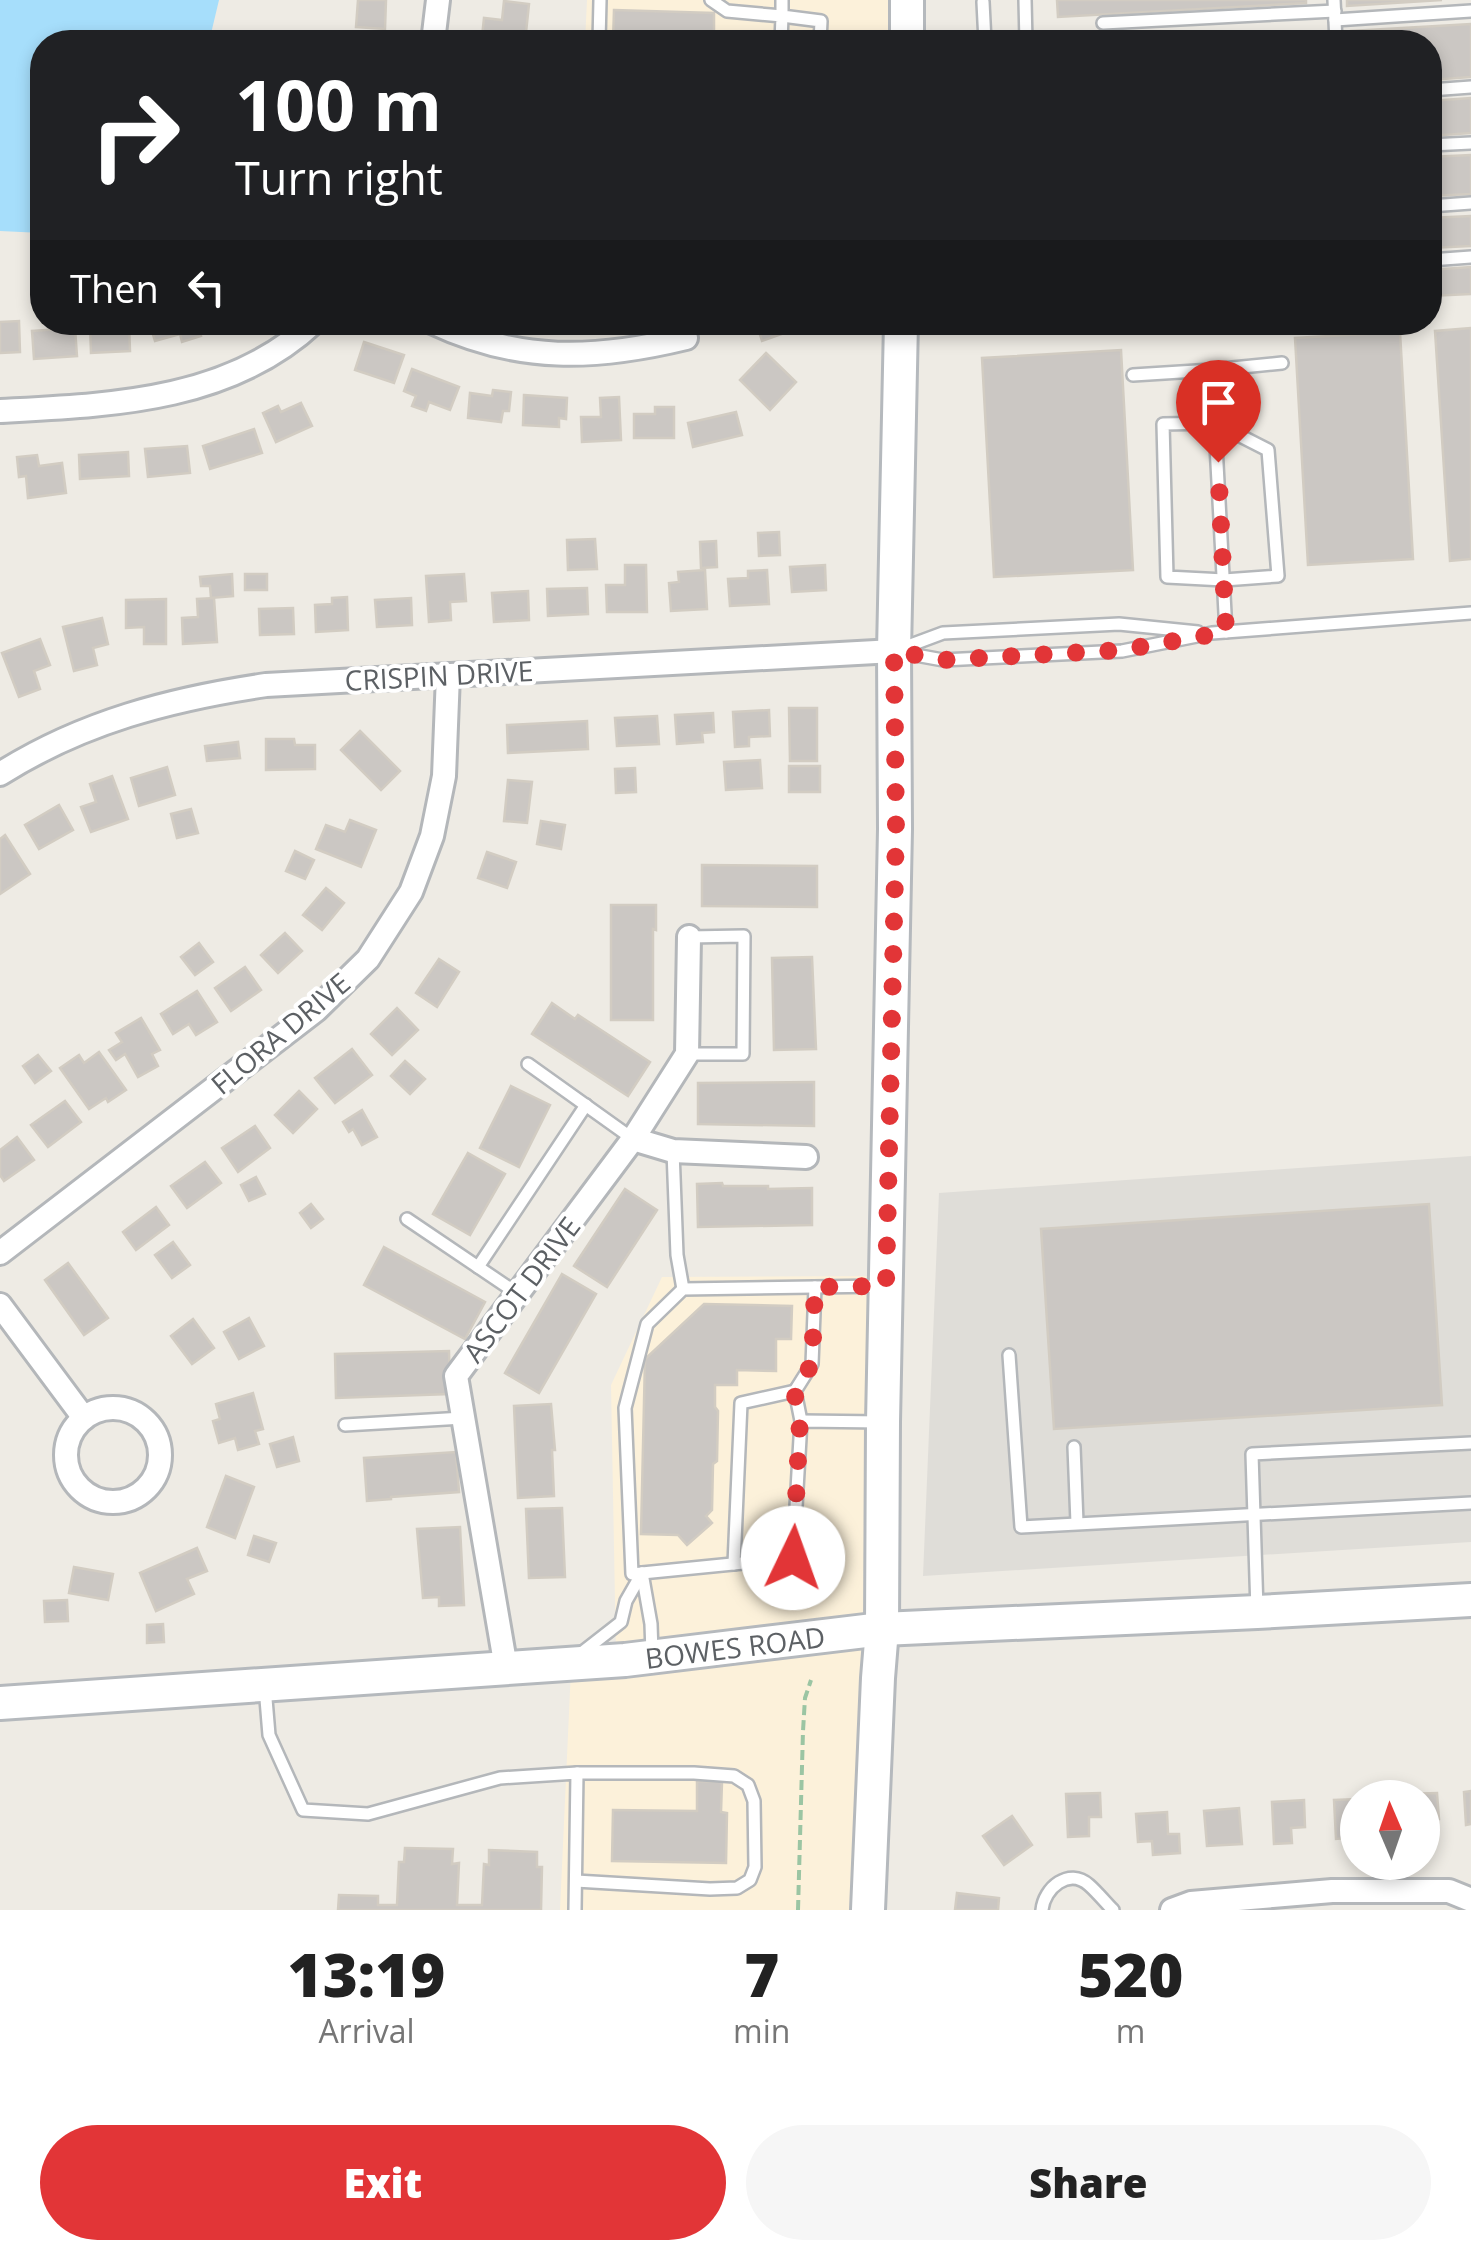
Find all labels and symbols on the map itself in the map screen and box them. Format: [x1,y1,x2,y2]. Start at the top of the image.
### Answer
pin [1176,360,1261,463]
street label: CRISPIN DRIVE [344,651,534,699]
street label: FLORA DRIVE [202,964,358,1102]
street label: ASCOT DRIVE [454,1209,588,1369]
position arrow [741,1506,845,1610]
street label: BOWES ROAD [643,1617,827,1677]
north arrow [1340,1780,1440,1880]

